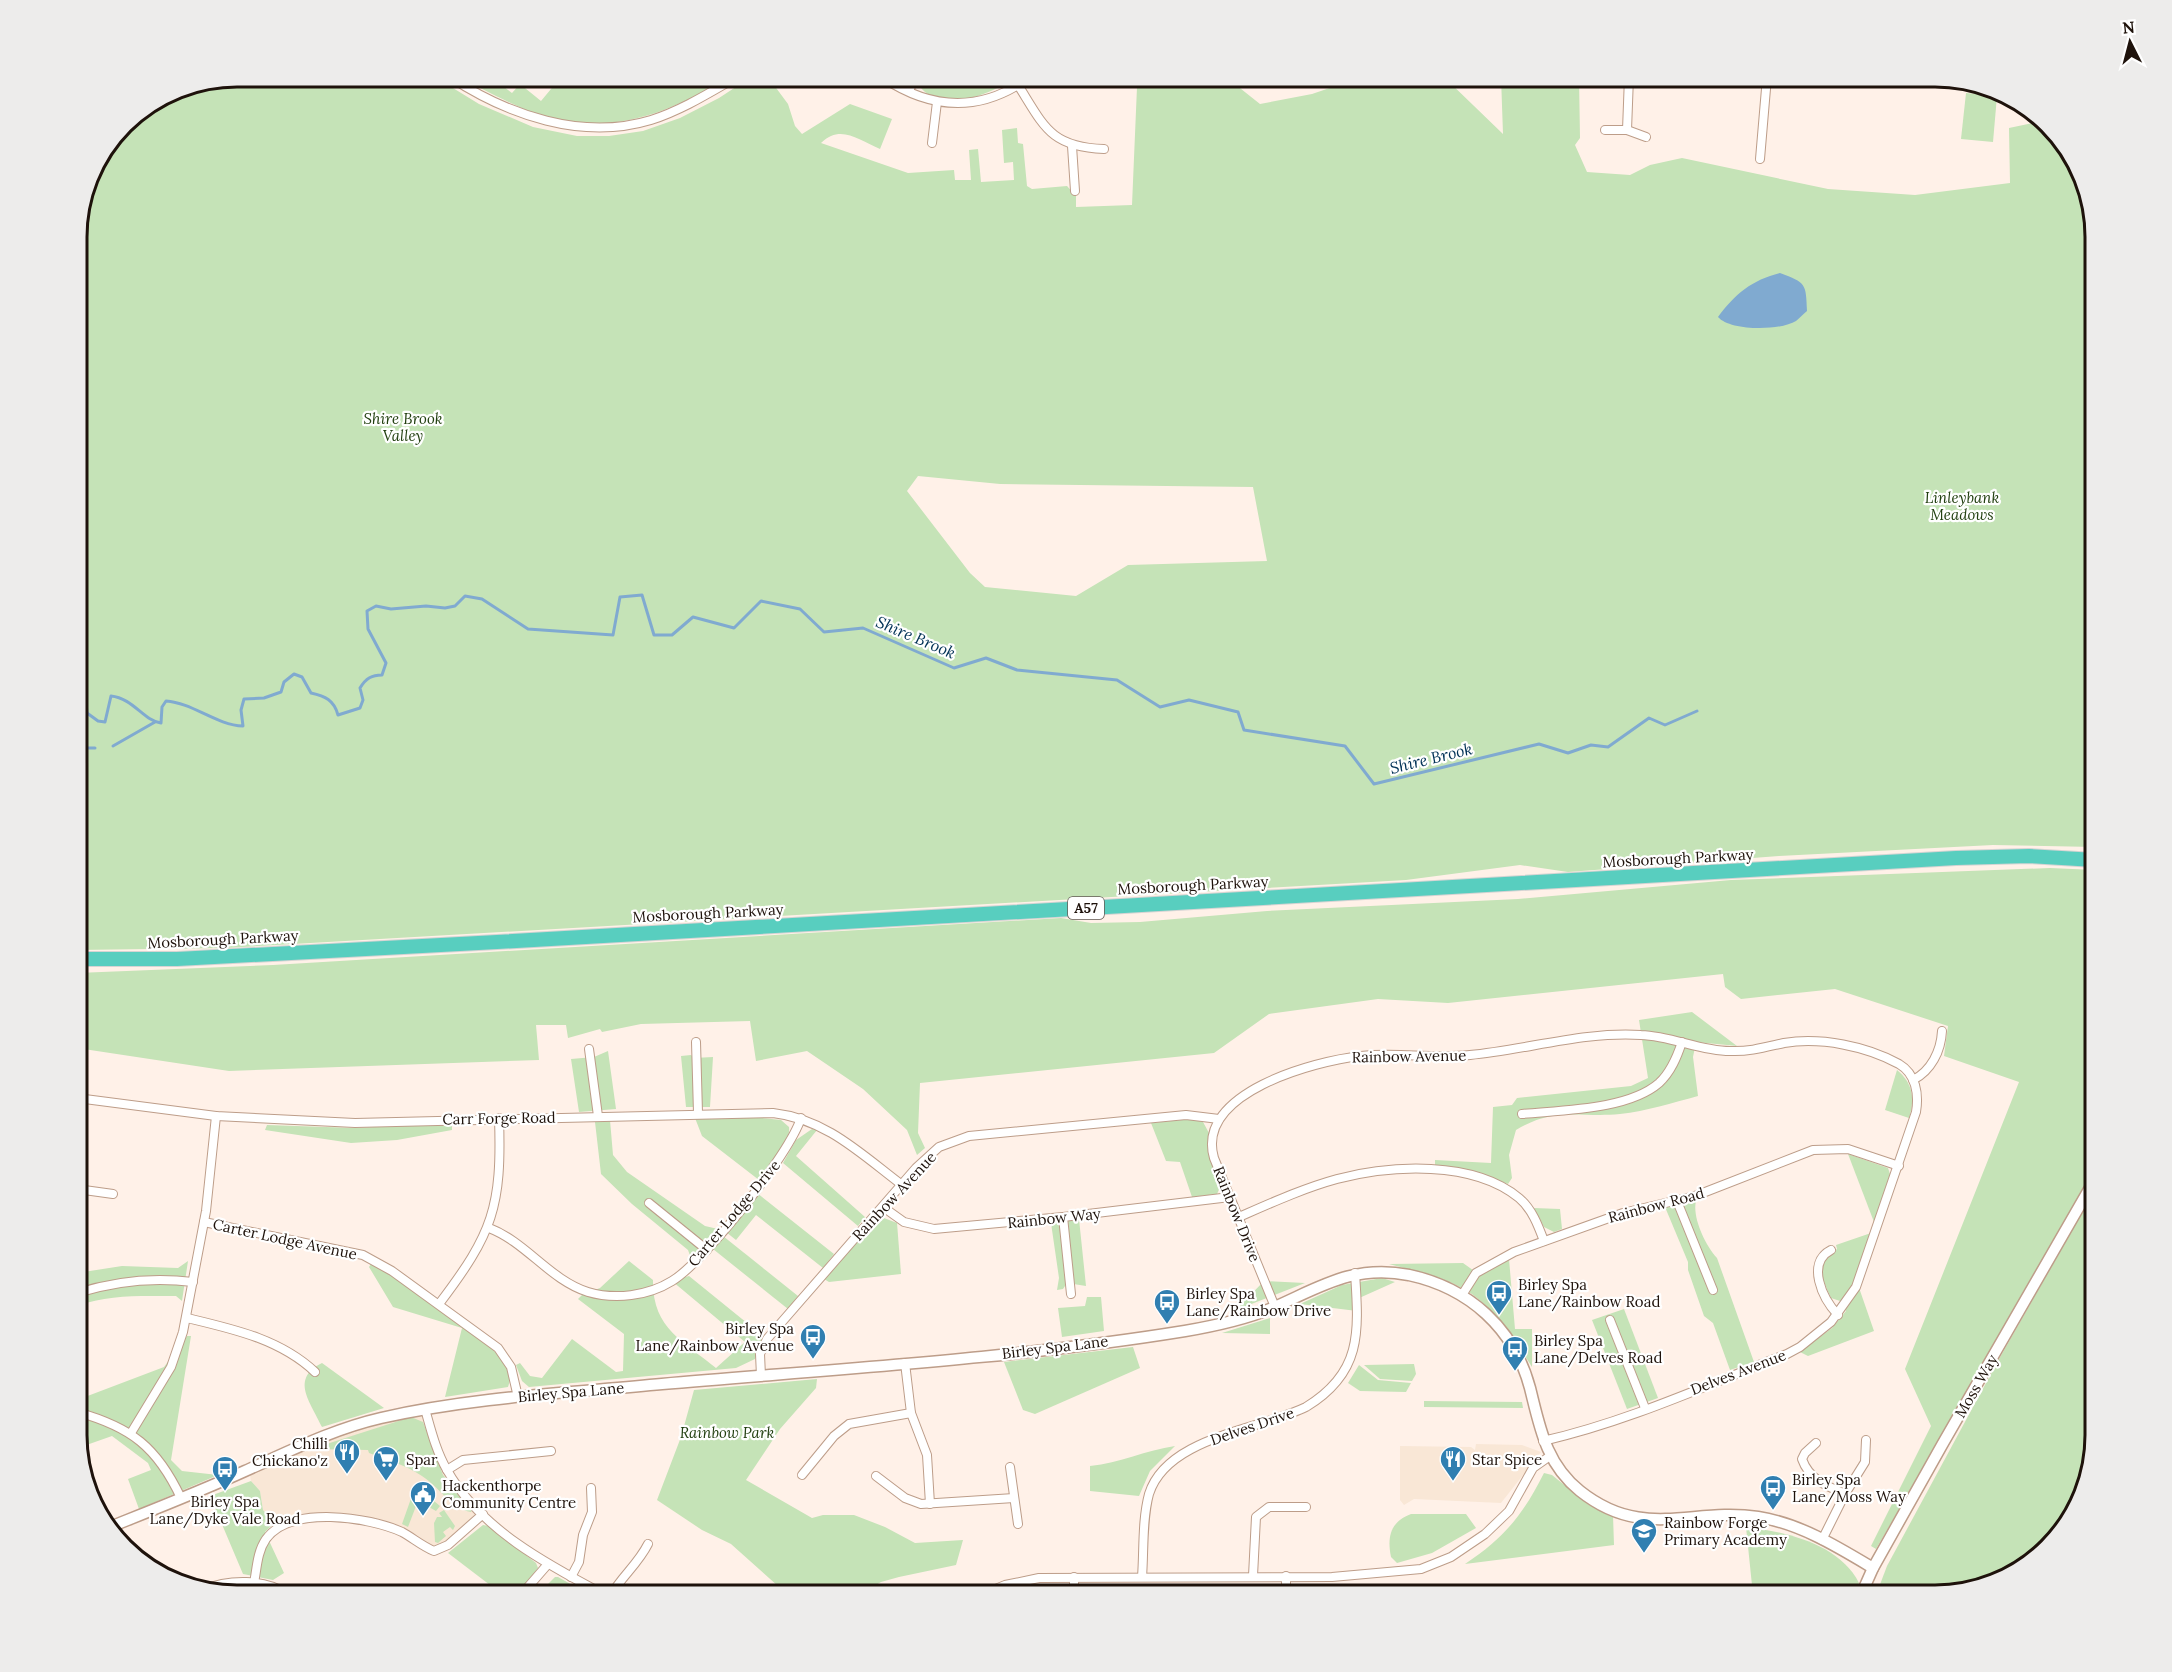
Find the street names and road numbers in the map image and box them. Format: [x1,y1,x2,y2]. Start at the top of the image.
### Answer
street label: Mosborough Parkway [1602,845,1754,871]
street label: Mosborough Parkway [1117,872,1269,898]
road number: A57 [1068,897,1104,919]
street label: Mosborough Parkway [632,900,784,926]
street label: Mosborough Parkway [147,926,299,952]
street label: Rainbow Avenue [1351,1046,1467,1066]
street label: Carr Forge Road [442,1108,556,1128]
street label: Rainbow Avenue [848,1148,940,1244]
street label: Carter Lodge Drive [684,1156,784,1270]
street label: Rainbow Drive [1209,1163,1265,1265]
street label: Rainbow Road [1606,1183,1706,1227]
street label: Rainbow Way [1006,1204,1102,1232]
street label: Carter Lodge Avenue [211,1214,359,1264]
street label: Birley Spa Lane [1001,1331,1109,1363]
street label: Delves Avenue [1688,1345,1788,1399]
street label: Moss Way [1950,1351,2002,1421]
street label: Birley Spa Lane [517,1378,625,1406]
street label: Delves Drive [1208,1403,1296,1449]

